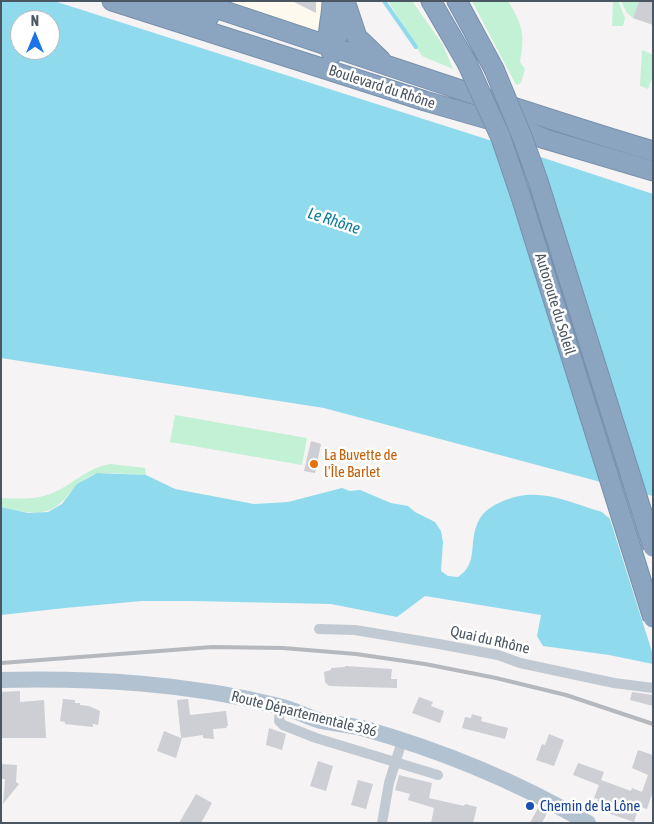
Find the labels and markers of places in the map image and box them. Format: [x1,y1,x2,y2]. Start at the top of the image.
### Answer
place label: La Buvette de l'Île Barlet [324,446,397,481]
marker: La Buvette de l'Île Barlet [308,458,320,470]
place label: Chemin de la Lône [540,797,640,815]
marker: Chemin de la Lône [524,800,536,812]

